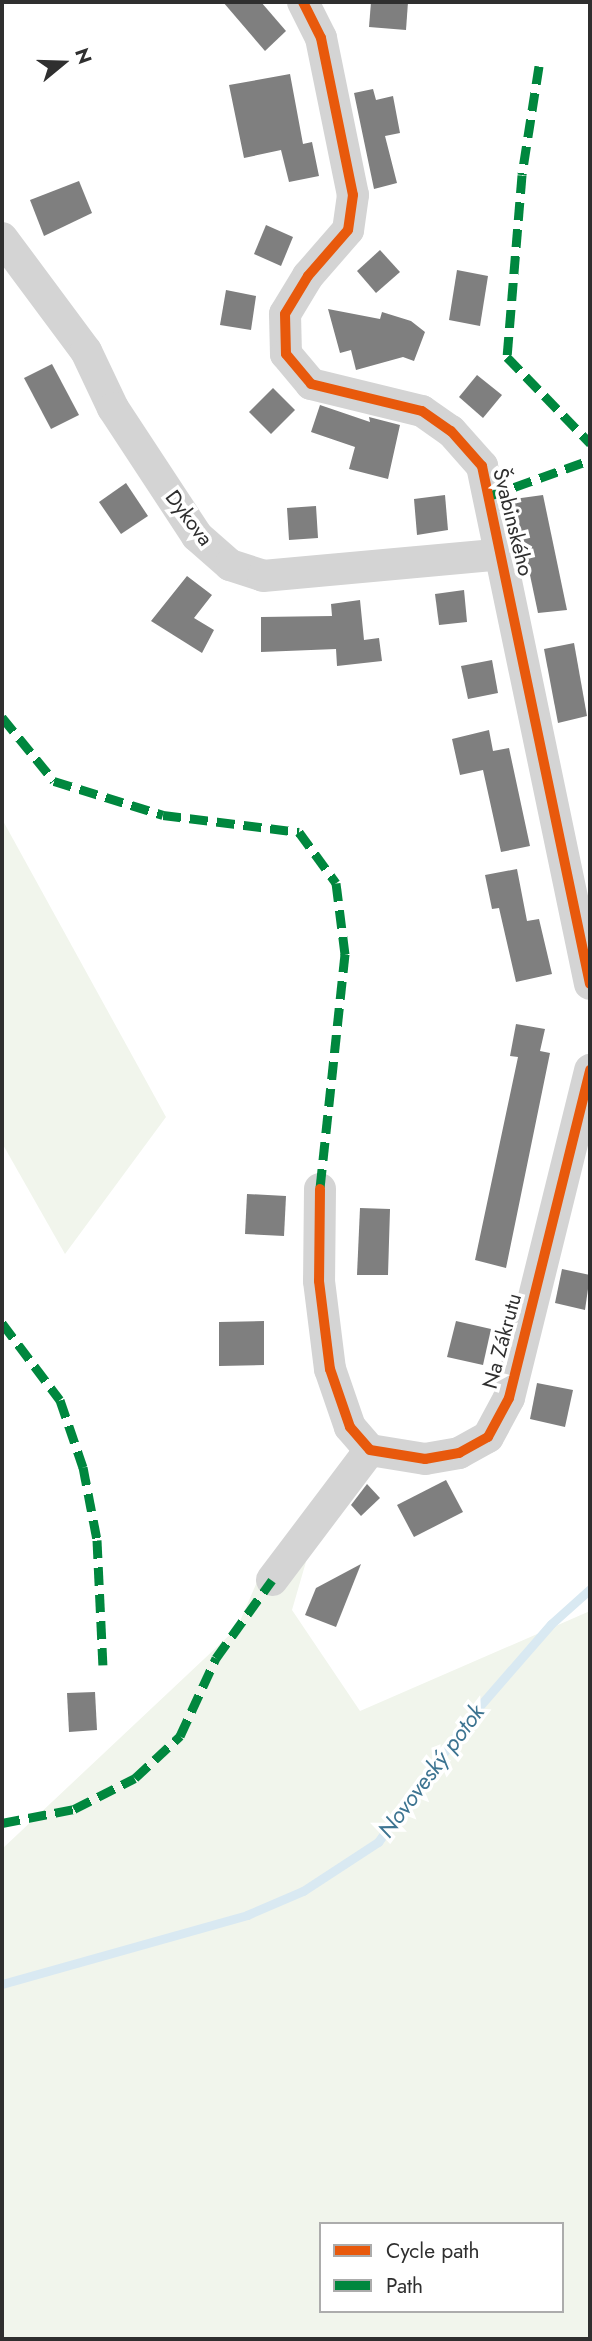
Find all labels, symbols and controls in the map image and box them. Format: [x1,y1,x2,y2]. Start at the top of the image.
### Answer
north arrow [28,28,98,98]
text: N [68,44,99,68]
street label: Švabinského [487,466,539,578]
street label: Dykova [160,485,218,551]
street label: Na Zákrutu [477,1290,527,1392]
water label: Novoveský potok [372,1699,490,1843]
legend [319,2222,564,2313]
text: Cycle path [386,2236,479,2266]
text: Path [386,2271,423,2301]

